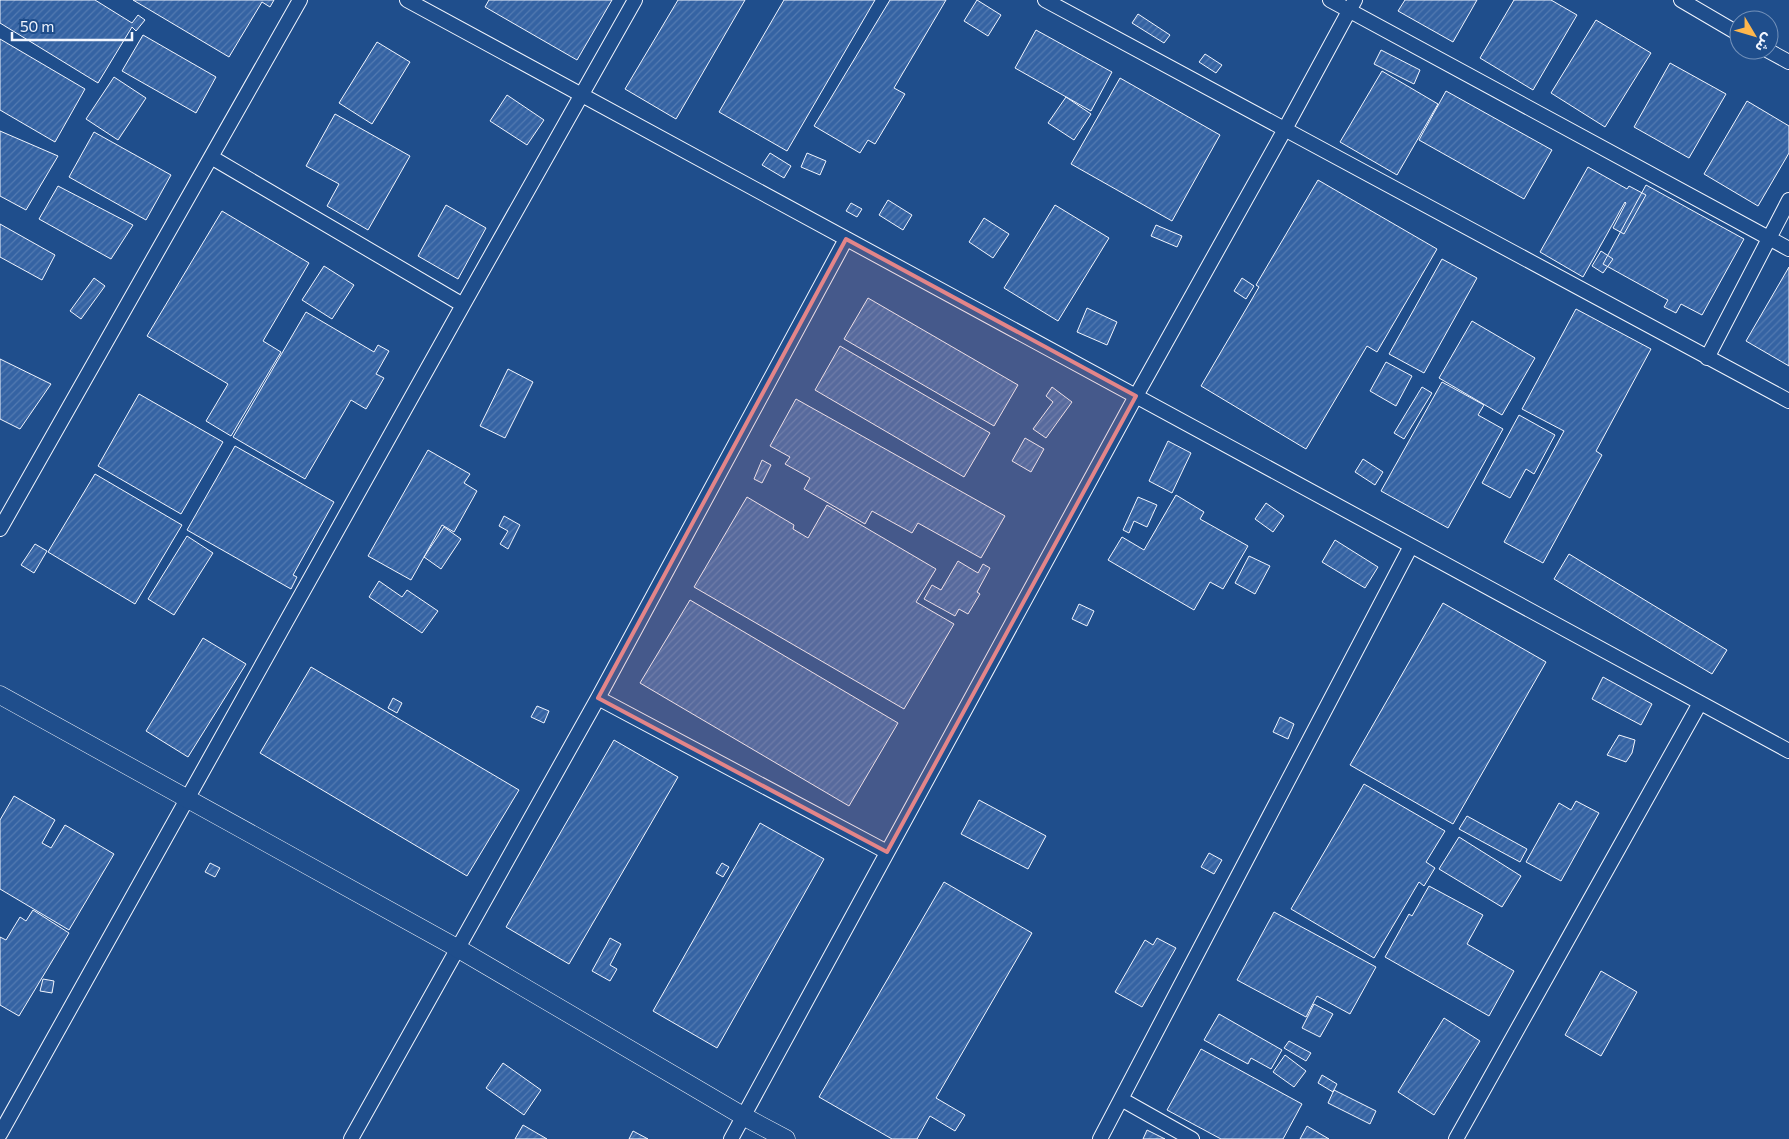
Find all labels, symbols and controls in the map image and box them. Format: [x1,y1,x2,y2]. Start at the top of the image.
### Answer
scale bar [12,10,132,42]
north arrow [1729,10,1779,60]
text: 50 m [20,17,54,35]
text: ش [1752,31,1777,56]

